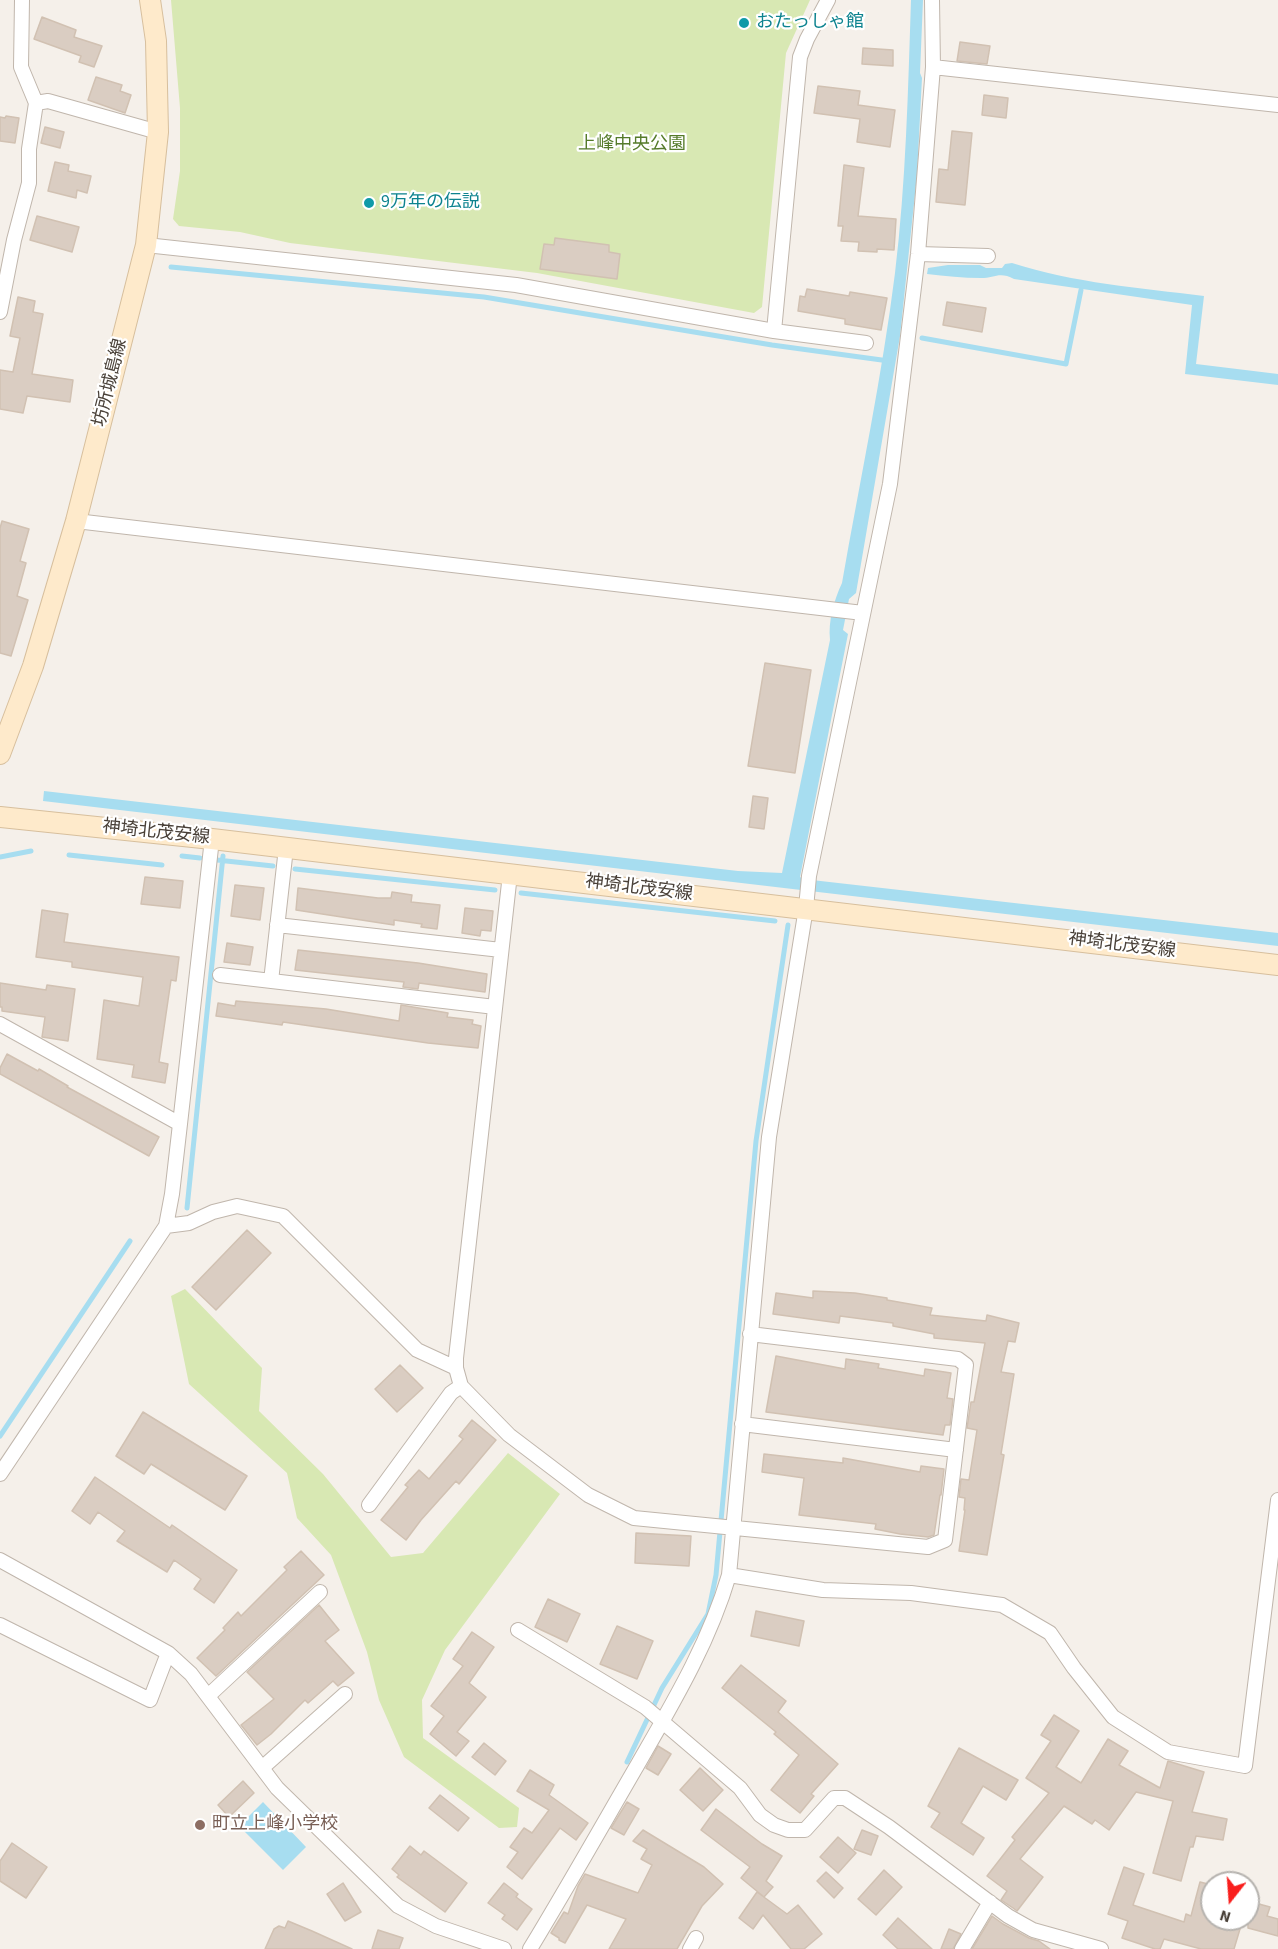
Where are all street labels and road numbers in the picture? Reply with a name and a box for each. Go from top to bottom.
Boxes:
street label: 坊所城島線 [90,337,132,429]
street label: 神埼北茂安線 [101,817,211,849]
street label: 神埼北茂安線 [584,872,694,906]
street label: 神埼北茂安線 [1067,929,1177,963]

